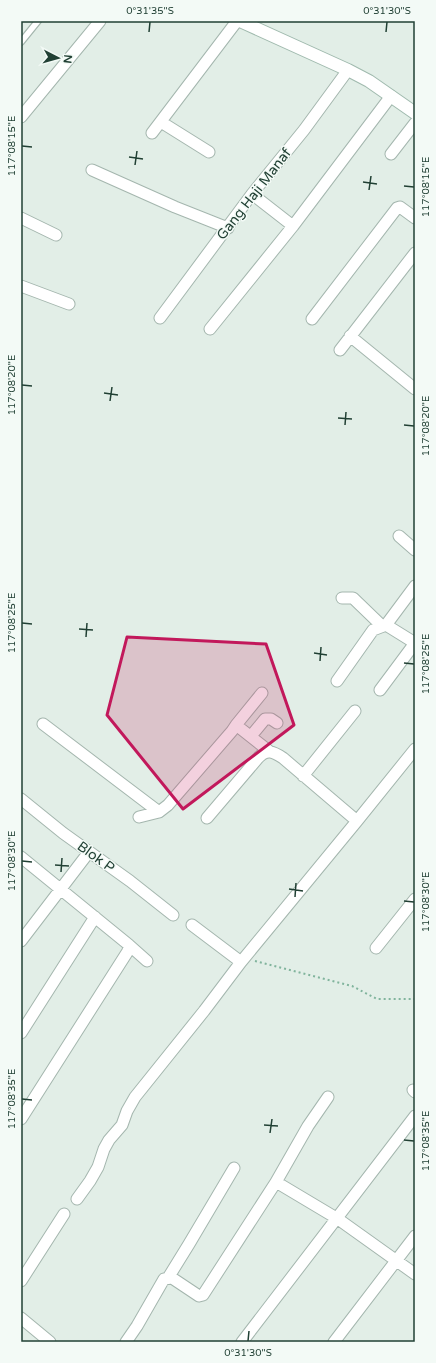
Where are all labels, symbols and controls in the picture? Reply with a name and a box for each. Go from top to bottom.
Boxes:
text: 0°31'35"S [126,5,174,17]
text: 0°31'30"S [363,5,411,17]
north arrow [38,38,78,78]
text: N [61,54,74,64]
text: 117°08'15"E [6,116,18,176]
street label: Gang Haji Manaf [213,144,295,243]
text: 117°08'15"E [420,157,432,217]
text: 117°08'20"E [6,355,18,415]
text: 117°08'20"E [420,396,432,456]
text: 117°08'25"E [6,593,18,653]
text: 117°08'25"E [420,634,432,694]
text: 117°08'30"E [6,831,18,891]
street label: Blok P [74,838,118,876]
text: 117°08'30"E [420,872,432,932]
text: 117°08'35"E [6,1069,18,1129]
text: 117°08'35"E [420,1111,432,1171]
text: 0°31'30"S [224,1347,272,1359]

